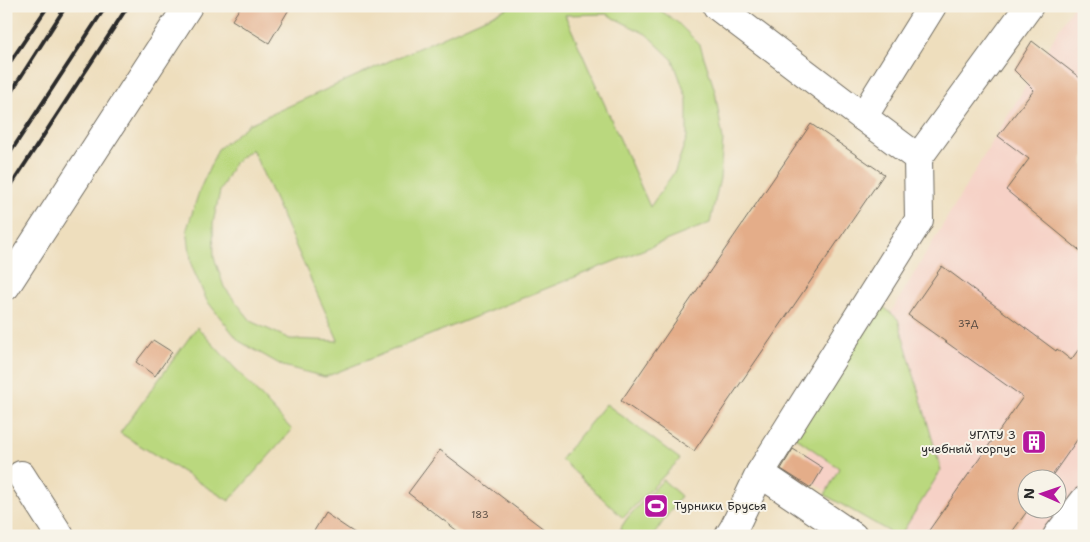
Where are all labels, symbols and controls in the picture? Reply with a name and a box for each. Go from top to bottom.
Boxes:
house number: 37Д [958,317,979,330]
place label: УГЛТУ 3 учебный корпус [921,427,1016,457]
building icon: УГЛТУ 3 учебный корпус [1021,429,1047,455]
north arrow [1018,470,1068,520]
text: N [1020,488,1038,499]
sports icon: Турники Брусья [643,493,669,519]
place label: Турники Брусья [674,498,767,514]
house number: 183 [471,508,489,521]

